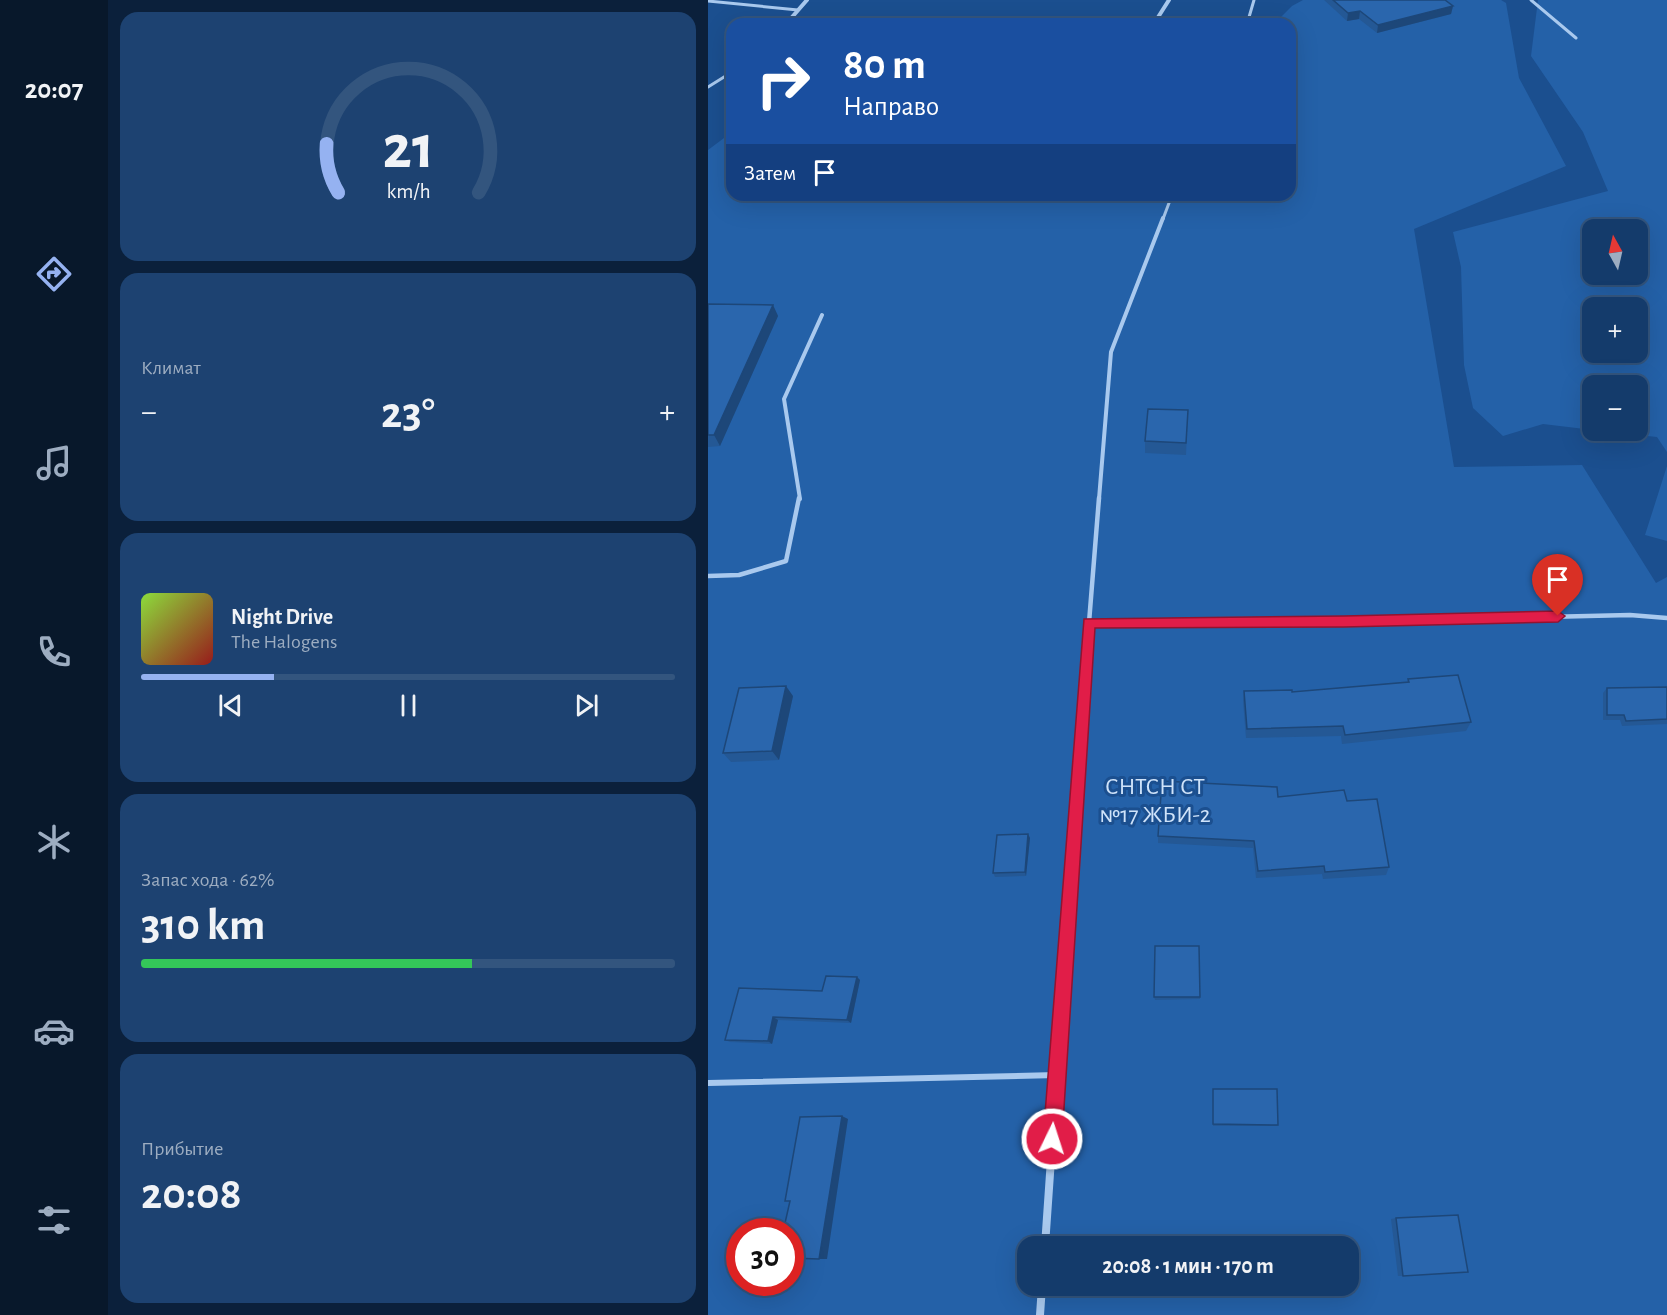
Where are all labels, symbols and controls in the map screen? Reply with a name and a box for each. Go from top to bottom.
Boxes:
icon: right [744,42,822,120]
text: 80 m [843,44,926,86]
text: 20:07 [25,76,83,103]
text: Направо [843,93,939,120]
text: 21 [382,117,434,179]
icon: arrive [808,156,841,189]
text: Затем [744,162,796,184]
text: km/h [386,182,430,203]
north arrow [1582,219,1648,285]
map controls [1582,219,1648,441]
icon: directions [33,253,75,295]
button: + [1582,297,1648,363]
text: Климат [141,358,201,378]
button: − [1582,375,1648,441]
text: 23° [381,391,435,436]
text: − [141,396,157,429]
text: + [659,396,675,429]
icon: music [33,442,75,484]
pin [1532,554,1583,616]
icon: arrive [1541,563,1574,596]
text: Night Drive [231,606,333,628]
icon: phone [33,631,75,673]
text: The Halogens [231,632,337,652]
icon: previous [214,689,247,722]
icon: pause [392,689,425,722]
icon: next [570,689,603,722]
park label: СНТСН СТ №17 ЖБИ-2 [1099,775,1211,827]
icon: climate [33,821,75,863]
text: Запас хода · 62% [141,870,275,890]
text: 310 km [141,903,265,948]
icon: car [33,1010,75,1052]
position arrow [1020,1107,1084,1171]
text: Прибытие [141,1139,223,1159]
text: 20:08 [141,1172,242,1217]
icon: filters [33,1199,75,1241]
speed limit sign: 30 [726,1218,804,1296]
text: 20:08 · 1 мин · 170 m [1102,1255,1274,1277]

